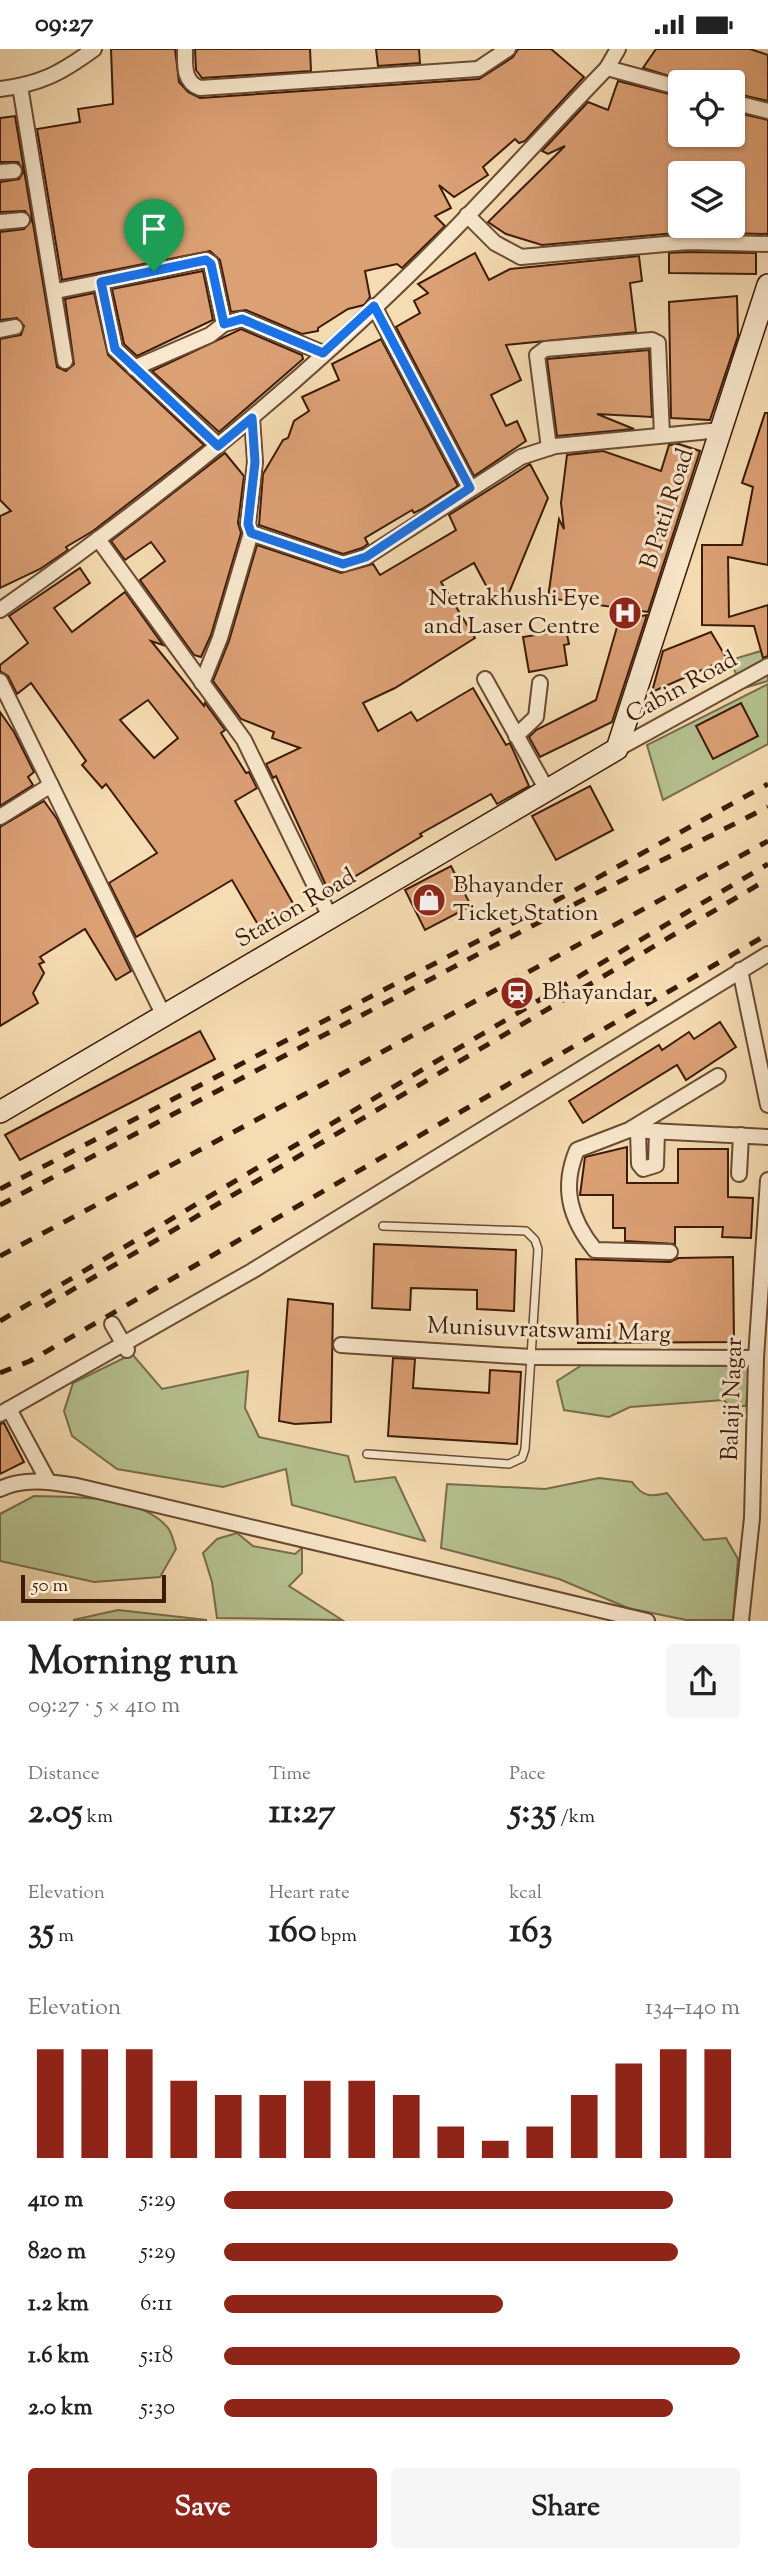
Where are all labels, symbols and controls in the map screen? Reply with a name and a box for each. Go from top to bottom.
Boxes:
text: 09:27 [35,6,93,43]
map controls [668,70,745,238]
button: locate [668,70,745,147]
button: layers [668,161,745,238]
pin [124,199,184,271]
icon: arrive [135,210,173,248]
street label: B Patil Road [633,444,704,574]
place label: Netrakhushi Eye and Laser Centre [424,582,600,644]
hospital icon: Netrakhushi Eye and Laser Centre [606,594,644,632]
street label: Cabin Road [620,643,744,733]
street label: Station Road [229,860,363,957]
place label: Bhayander Ticket Station [453,869,599,931]
shop icon: Bhayander Ticket Station [410,881,448,919]
station icon: Bhayandar [498,974,536,1012]
place label: Bhayandar [542,976,652,1010]
street label: Munisuvratswami Marg [426,1310,672,1352]
street label: Balaji Nagar [714,1337,752,1461]
scale bar [21,1571,166,1603]
text: 50 m [32,1573,68,1600]
text: Morning run [28,1637,238,1691]
button: share [666,1644,740,1718]
text: 09:27 · 5 × 410 m [28,1690,180,1723]
text: Distance [28,1761,100,1788]
text: Time [269,1761,311,1788]
text: Pace [509,1761,546,1788]
text: 2.05 [28,1788,83,1839]
text: 11:27 [269,1788,335,1839]
text: 5:35 [509,1788,557,1839]
text: km [83,1804,113,1831]
text: /km [557,1804,595,1831]
text: Elevation [28,1880,105,1907]
text: Heart rate [269,1880,350,1907]
text: kcal [509,1880,542,1907]
text: 35 [28,1907,54,1958]
text: 160 [269,1907,316,1958]
text: 163 [509,1907,553,1958]
text: m [54,1923,74,1950]
text: bpm [316,1923,357,1950]
text: Elevation [28,1992,121,2025]
text: 134–140 m [645,1992,740,2025]
text: 410 m [28,2184,83,2217]
text: 5:29 [140,2184,176,2217]
text: 820 m [28,2236,86,2269]
text: 5:29 [140,2236,176,2269]
text: 1.2 km [28,2288,89,2321]
text: 6:11 [140,2288,173,2321]
text: 1.6 km [28,2340,89,2373]
text: 5:18 [140,2340,173,2373]
text: 2.0 km [28,2392,93,2425]
text: 5:30 [140,2392,175,2425]
button: Save [28,2468,377,2548]
button: Share [391,2468,740,2548]

